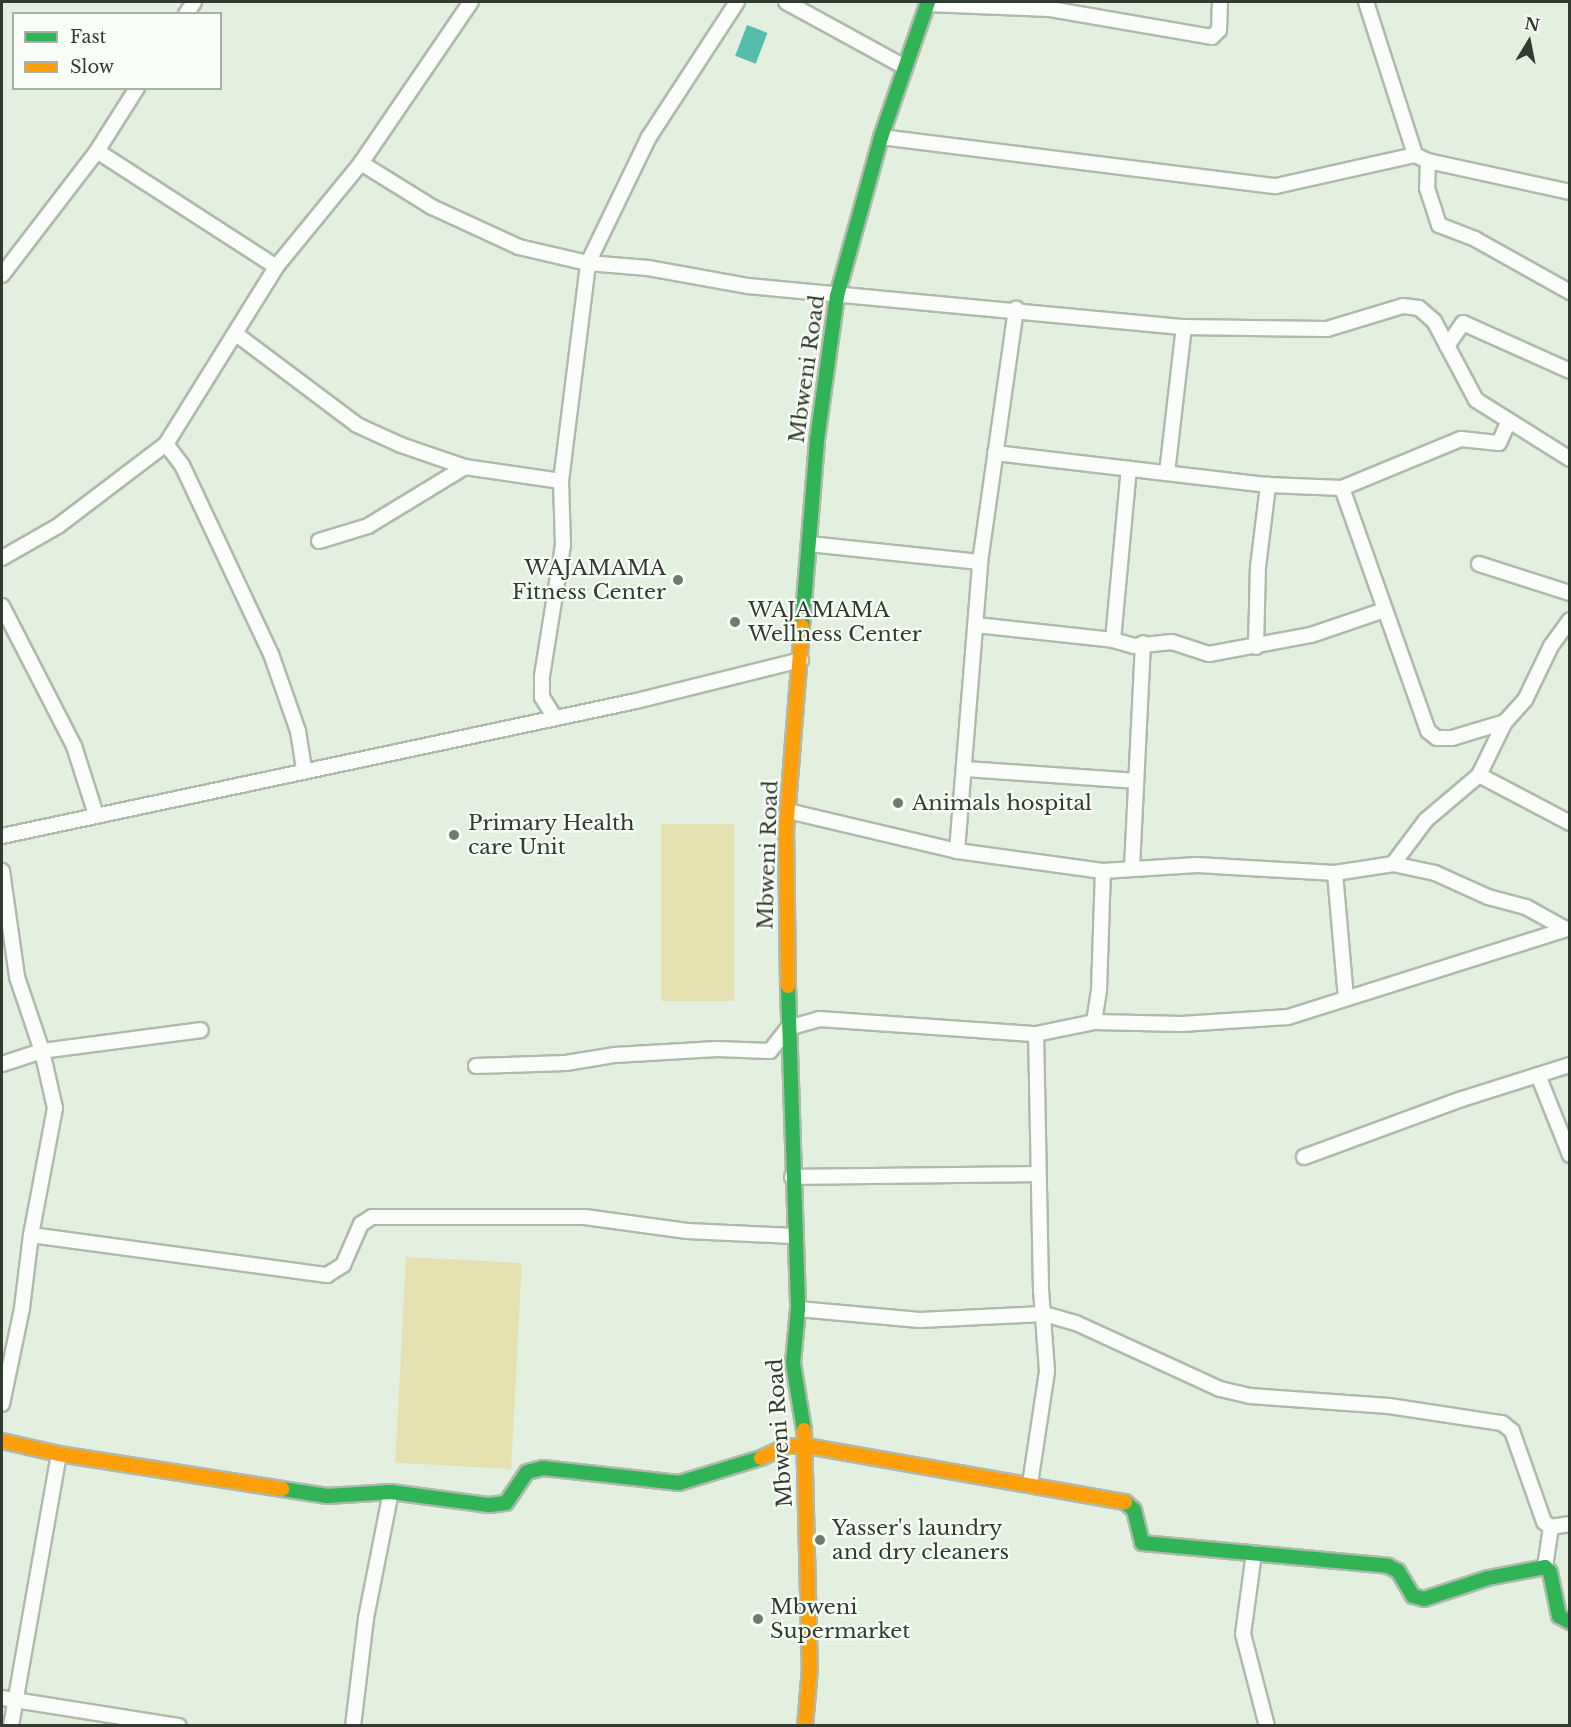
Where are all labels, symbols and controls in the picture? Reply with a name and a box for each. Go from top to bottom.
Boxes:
legend [12,12,222,90]
north arrow [1499,12,1559,72]
text: N [1523,13,1541,35]
text: Fast [70,26,106,48]
text: Slow [70,56,114,78]
street label: Mbweni Road [784,293,830,445]
place label: WAJAMAMA Fitness Center [512,555,666,605]
marker: WAJAMAMA Fitness Center [671,573,685,587]
place label: WAJAMAMA Wellness Center [748,597,922,647]
marker: WAJAMAMA Wellness Center [726,613,744,631]
street label: Mbweni Road [753,780,783,930]
place label: Animals hospital [912,790,1092,816]
marker: Animals hospital [889,794,907,812]
place label: Primary Health care Unit [468,810,635,860]
marker: Primary Health care Unit [445,826,463,844]
street label: Mbweni Road [762,1358,798,1508]
place label: Yasser's laundry and dry cleaners [832,1515,1010,1565]
marker: Yasser's laundry and dry cleaners [813,1533,827,1547]
place label: Mbweni Supermarket [770,1594,910,1644]
marker: Mbweni Supermarket [751,1612,765,1626]

